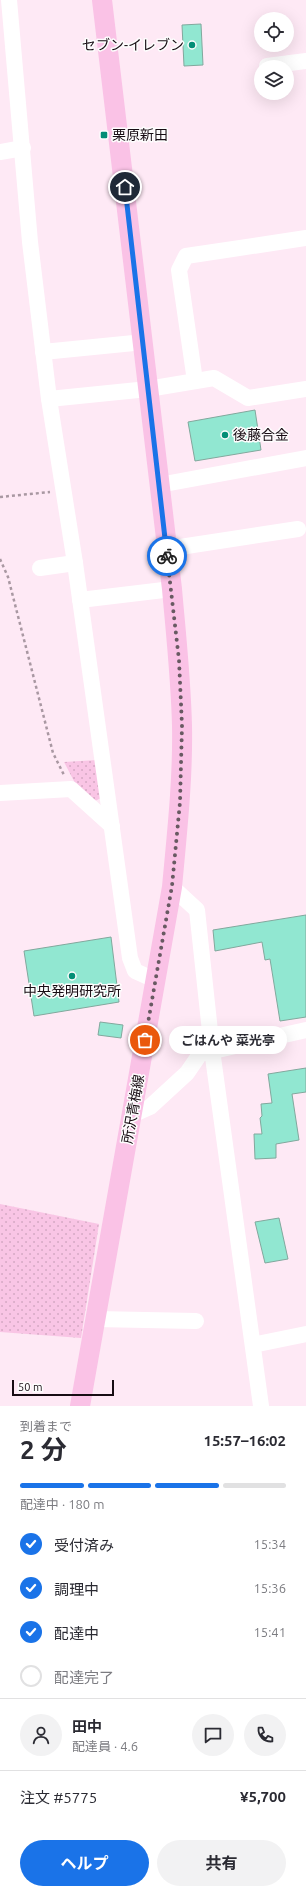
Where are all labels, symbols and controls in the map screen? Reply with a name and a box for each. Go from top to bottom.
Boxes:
map controls [254,12,294,100]
button: locate [254,12,294,52]
place label: セブン-イレブン [82,37,184,53]
marker: セブン-イレブン [187,40,197,50]
button: layers [254,60,294,100]
place label: 栗原新田 [112,127,168,143]
marker: 栗原新田 [99,130,109,140]
pin [108,170,142,204]
icon: home [114,176,136,198]
place label: 後藤合金 [233,427,289,443]
marker: 後藤合金 [220,430,230,440]
courier [147,536,187,576]
icon: bike [156,545,178,567]
marker: 中央発明研究所 [67,971,77,981]
place label: 中央発明研究所 [23,983,121,999]
pin [128,1023,162,1057]
callout: ごはんや 菜光亭 [169,1026,287,1054]
icon: bag [134,1029,156,1051]
text: ごはんや 菜光亭 [181,1033,275,1047]
street label: 所沢青梅線 [119,1073,147,1145]
scale bar [12,1378,114,1397]
text: 50 m [18,1381,42,1393]
text: 到着まで [20,1419,72,1433]
text: 15:57–16:02 [203,1432,286,1449]
text: 2 分 [20,1435,67,1464]
text: 配達中 · 180 m [20,1497,104,1511]
icon: check [20,1533,42,1555]
text: 受付済み [54,1537,114,1554]
text: 15:34 [253,1537,286,1551]
icon: check [20,1577,42,1599]
text: 調理中 [54,1581,99,1598]
text: 15:36 [253,1581,286,1595]
icon: check [20,1621,42,1643]
text: 配達中 [54,1625,99,1642]
text: 15:41 [253,1625,286,1639]
text: 配達完了 [54,1669,114,1686]
button: person [20,1714,62,1756]
button: chat [192,1714,234,1756]
button: phone [244,1714,286,1756]
text: 田中 [72,1718,102,1735]
text: 配達員 · 4.6 [72,1739,138,1753]
text: ¥5,700 [240,1788,286,1805]
text: 注文 #5775 [20,1789,97,1806]
button: ヘルプ [20,1840,149,1886]
button: 共有 [157,1840,286,1886]

